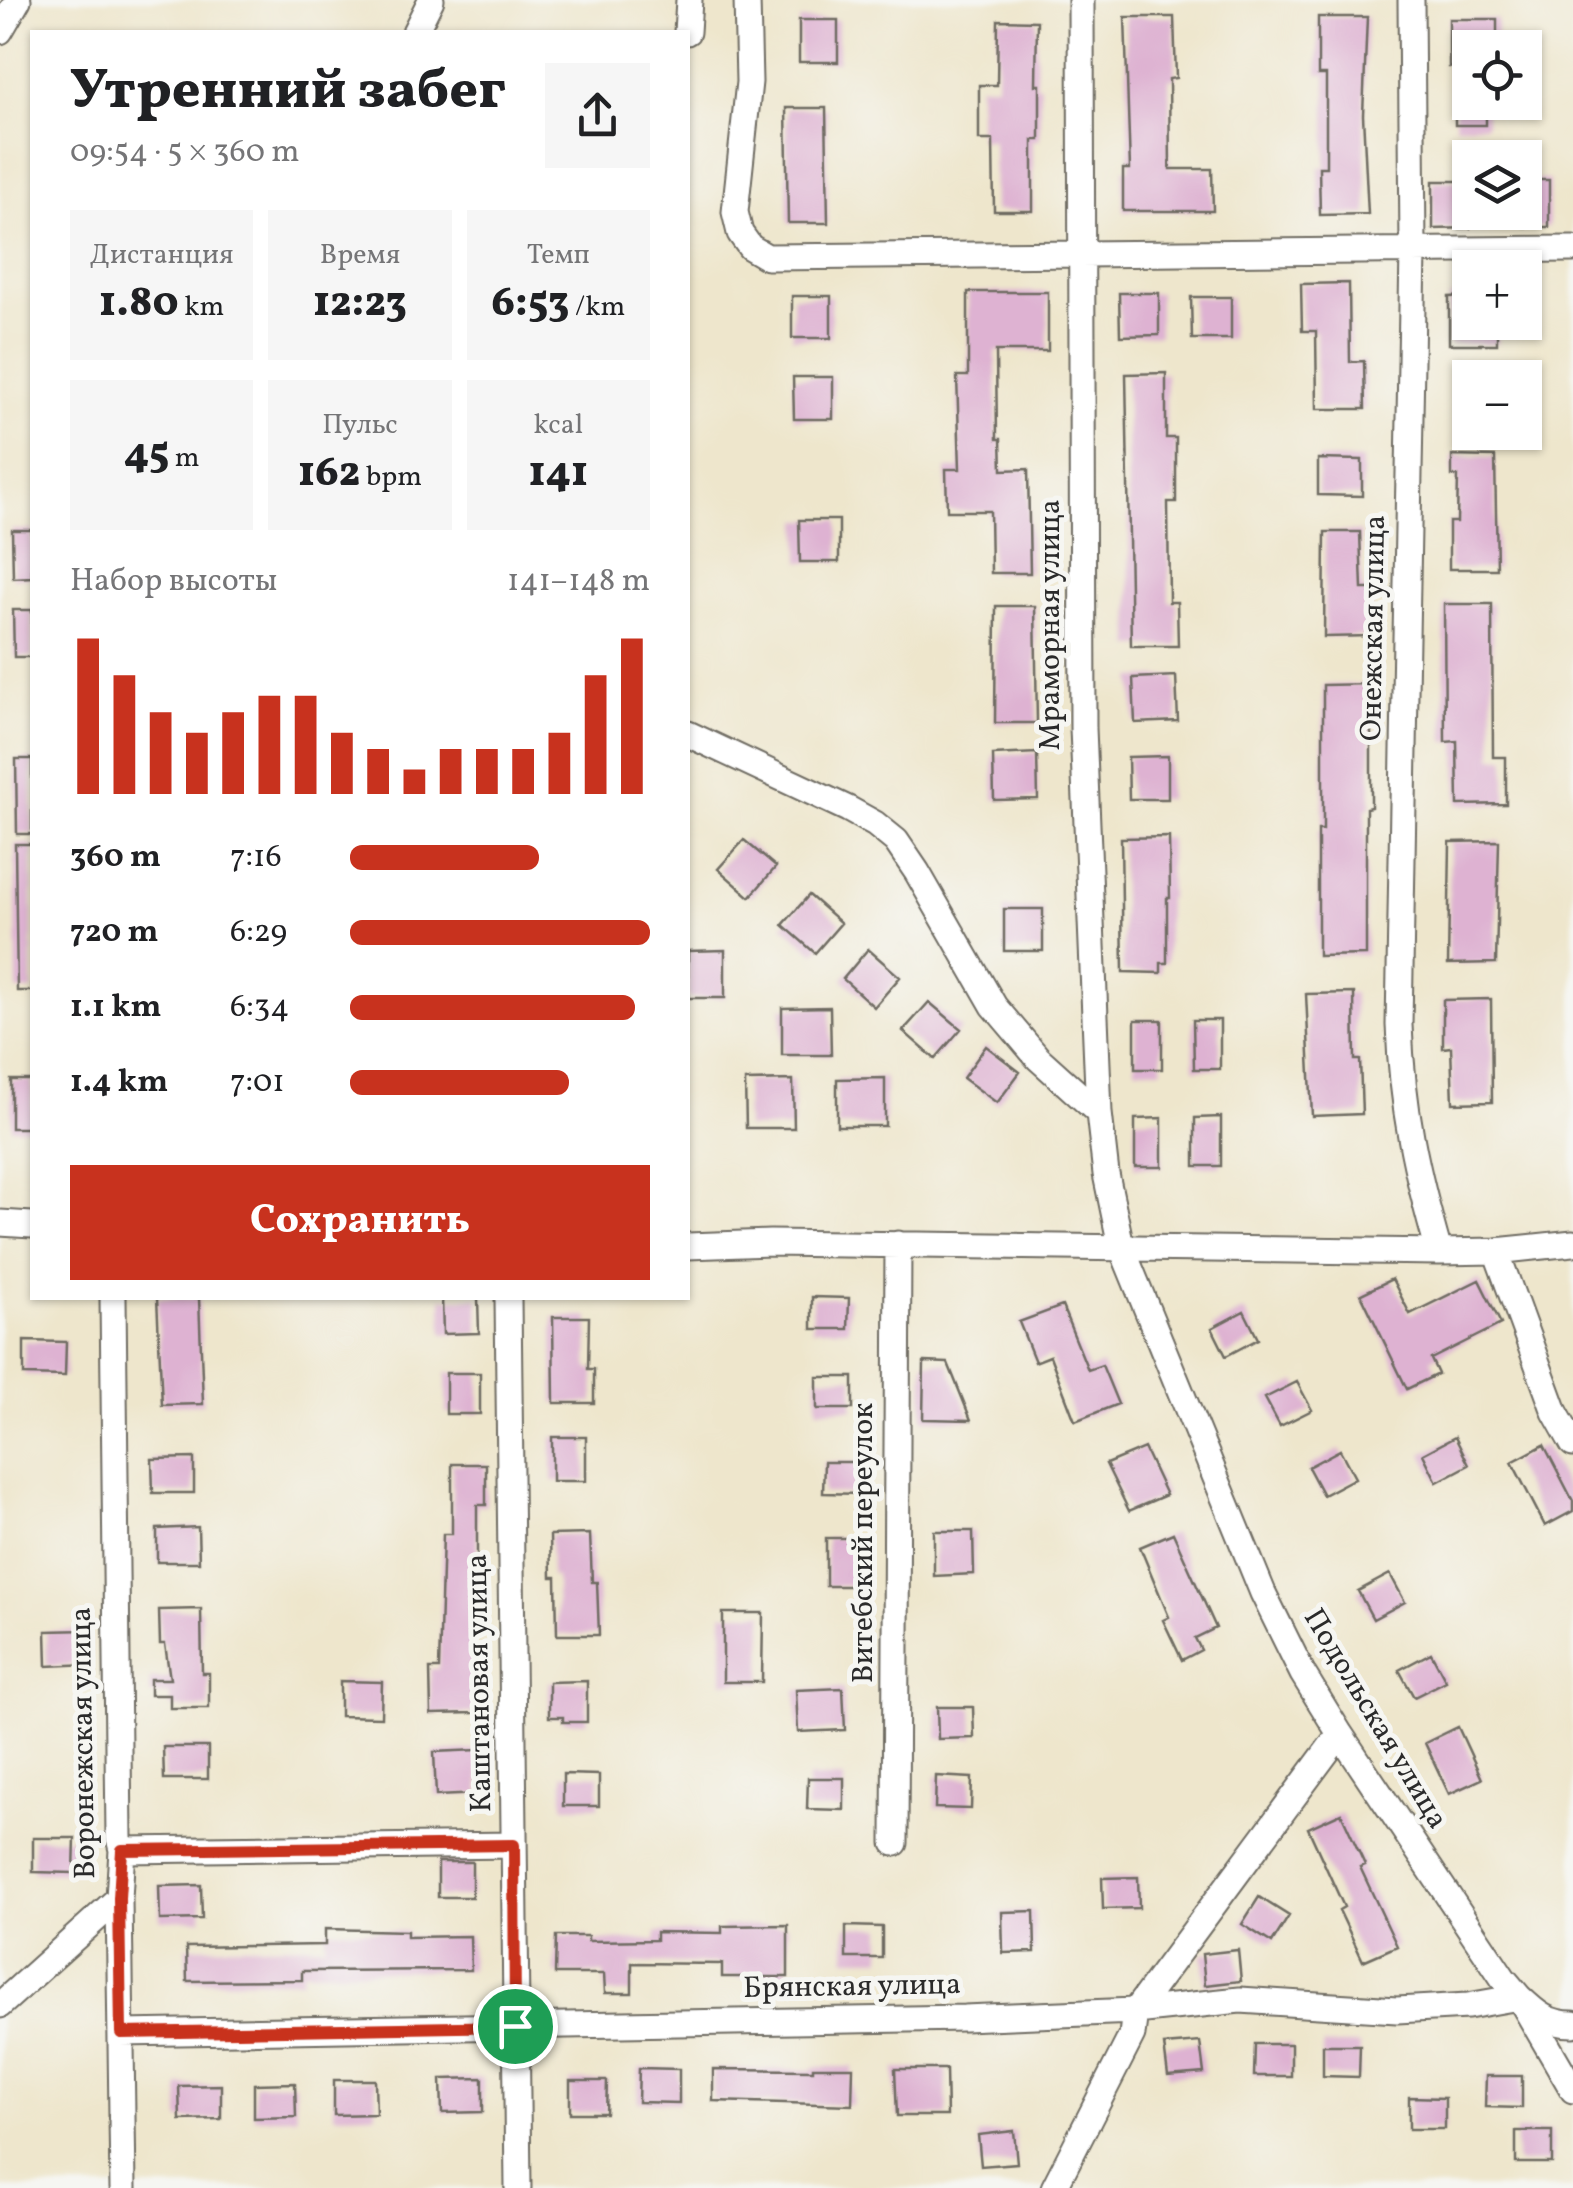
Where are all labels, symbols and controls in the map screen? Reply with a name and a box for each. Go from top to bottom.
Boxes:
map controls [1452,30,1542,450]
button: locate [1452,30,1542,120]
text: Утренний забег [70,55,506,131]
button: share [545,63,650,168]
text: 09:54 · 5 × 360 m [70,131,300,175]
button: layers [1452,140,1542,230]
text: Дистанция [90,236,234,275]
text: Время [320,236,400,275]
text: Темп [527,236,590,275]
button: + [1452,250,1542,340]
text: 1.80 [99,275,179,334]
text: 12:23 [313,275,407,334]
text: 6:53 [491,275,569,334]
text: km [179,288,224,327]
text: /km [569,288,625,327]
button: − [1452,360,1542,450]
text: Пульс [322,406,398,445]
text: kcal [533,406,583,445]
text: 45 [124,426,169,485]
text: m [169,439,200,478]
text: 162 [298,445,360,504]
text: 141 [529,445,588,504]
text: bpm [360,458,422,497]
street label: Мраморная улица [1030,499,1072,751]
street label: Онежская улица [1351,514,1397,742]
text: Набор высоты [70,560,277,604]
text: 141–148 m [507,560,650,604]
text: 360 m [70,836,161,880]
text: 7:16 [230,836,282,880]
text: 720 m [70,911,159,955]
text: 6:29 [230,911,287,955]
text: 1.1 km [70,986,162,1030]
text: 6:34 [230,986,289,1030]
text: 1.4 km [70,1061,168,1105]
text: 7:01 [230,1061,285,1105]
button: Сохранить [70,1165,650,1280]
street label: Витебский переулок [843,1403,885,1683]
street label: Каштановая улица [457,1553,503,1813]
street label: Подольская улица [1292,1601,1458,1837]
street label: Воронежская улица [61,1607,107,1879]
street label: Брянская улица [743,1964,961,2010]
pin [473,1984,558,2069]
icon: arrive [488,1999,543,2054]

